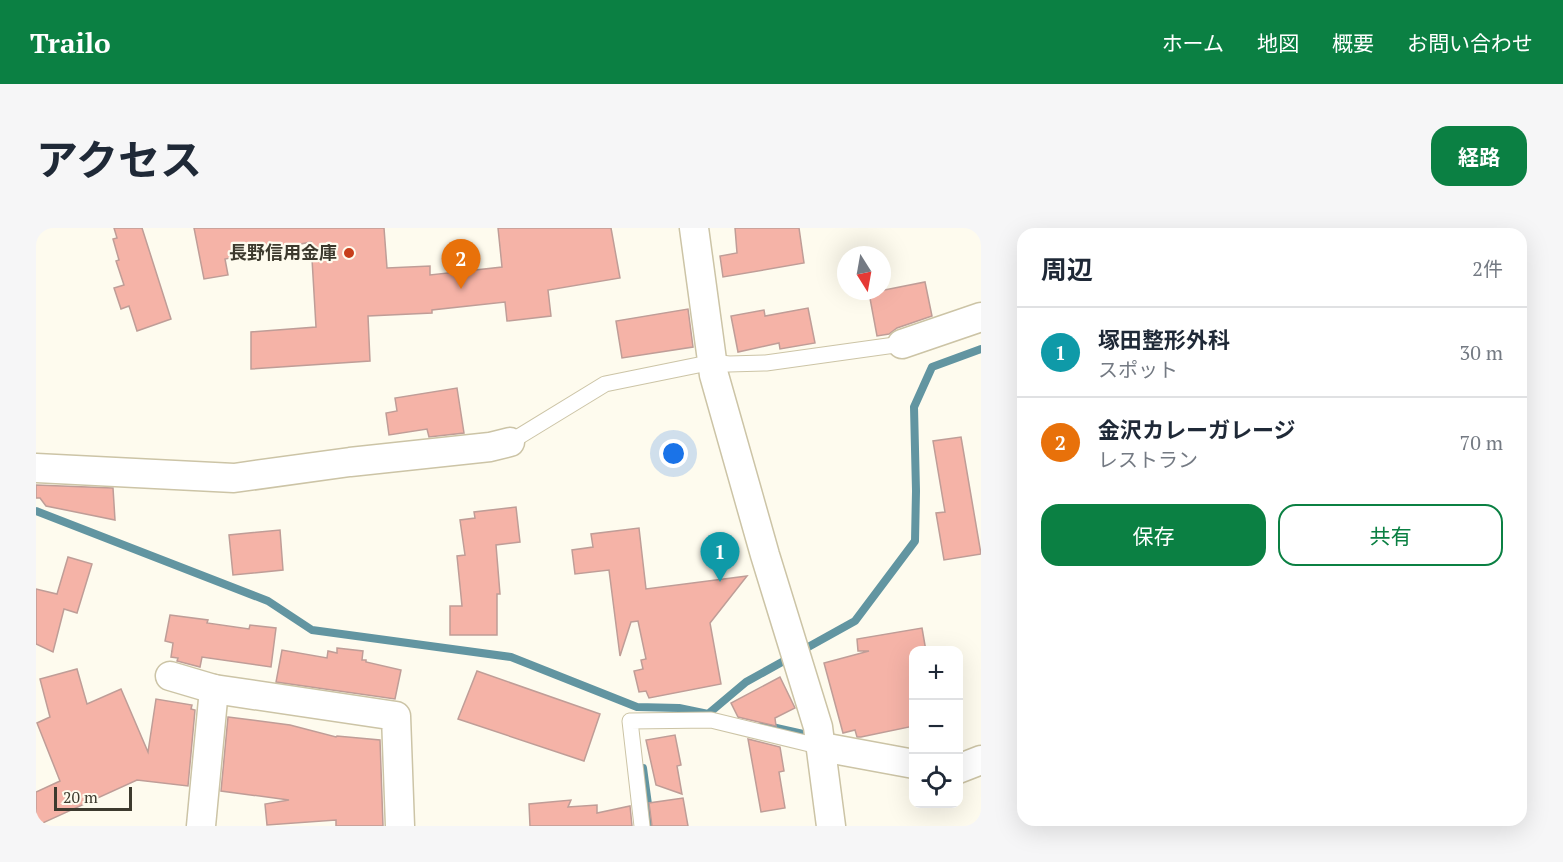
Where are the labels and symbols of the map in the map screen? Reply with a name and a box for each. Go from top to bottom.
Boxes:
pin: 2 [442,239,480,289]
place label: 長野信用金庫 [229,240,337,264]
marker: 長野信用金庫 [342,246,356,260]
north arrow [837,246,891,300]
your location [659,439,688,468]
pin: 1 [700,532,740,582]
scale bar [54,784,132,812]

